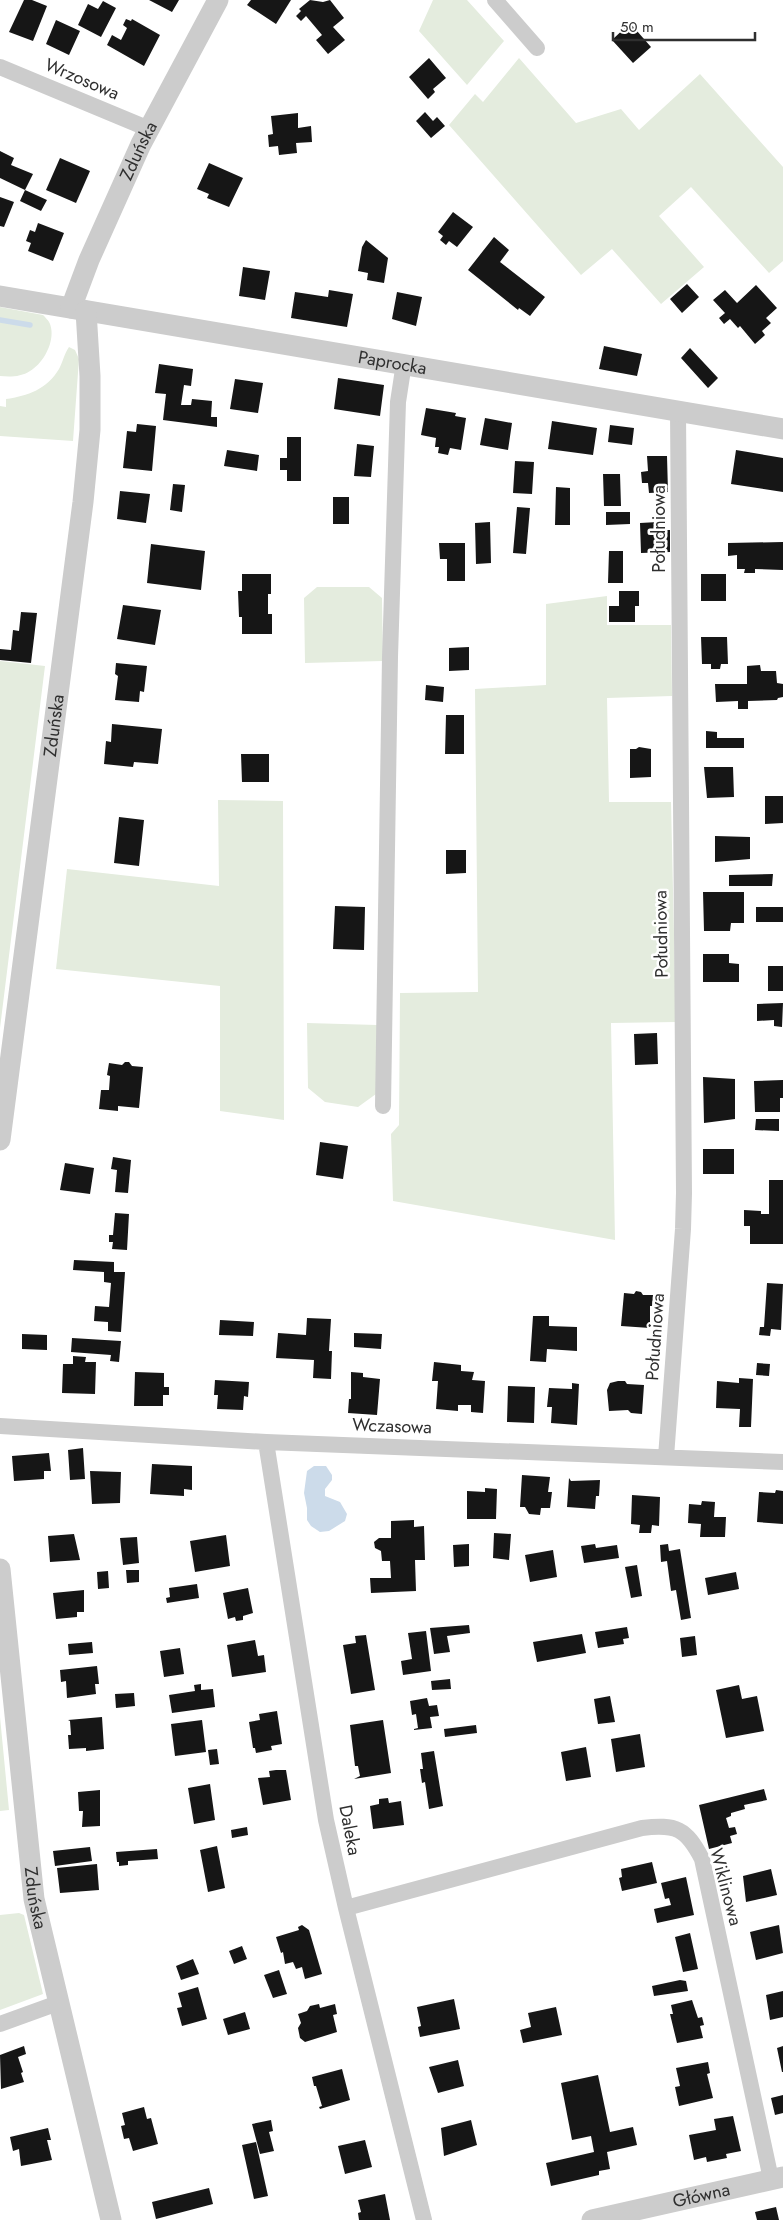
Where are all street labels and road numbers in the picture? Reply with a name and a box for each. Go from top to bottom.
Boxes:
street label: Wrzosowa [41,52,123,106]
street label: Zduńska [113,117,164,185]
street label: Paprocka [356,344,429,381]
street label: Południowa [646,485,672,573]
street label: Zduńska [37,693,71,758]
street label: Południowa [647,890,675,978]
street label: Południowa [639,1292,671,1382]
street label: Wczasowa [352,1412,432,1440]
street label: Daleka [332,1803,368,1857]
street label: Wiklinowa [703,1845,749,1929]
street label: Zduńska [18,1866,54,1932]
street label: Główna [670,2176,732,2214]

